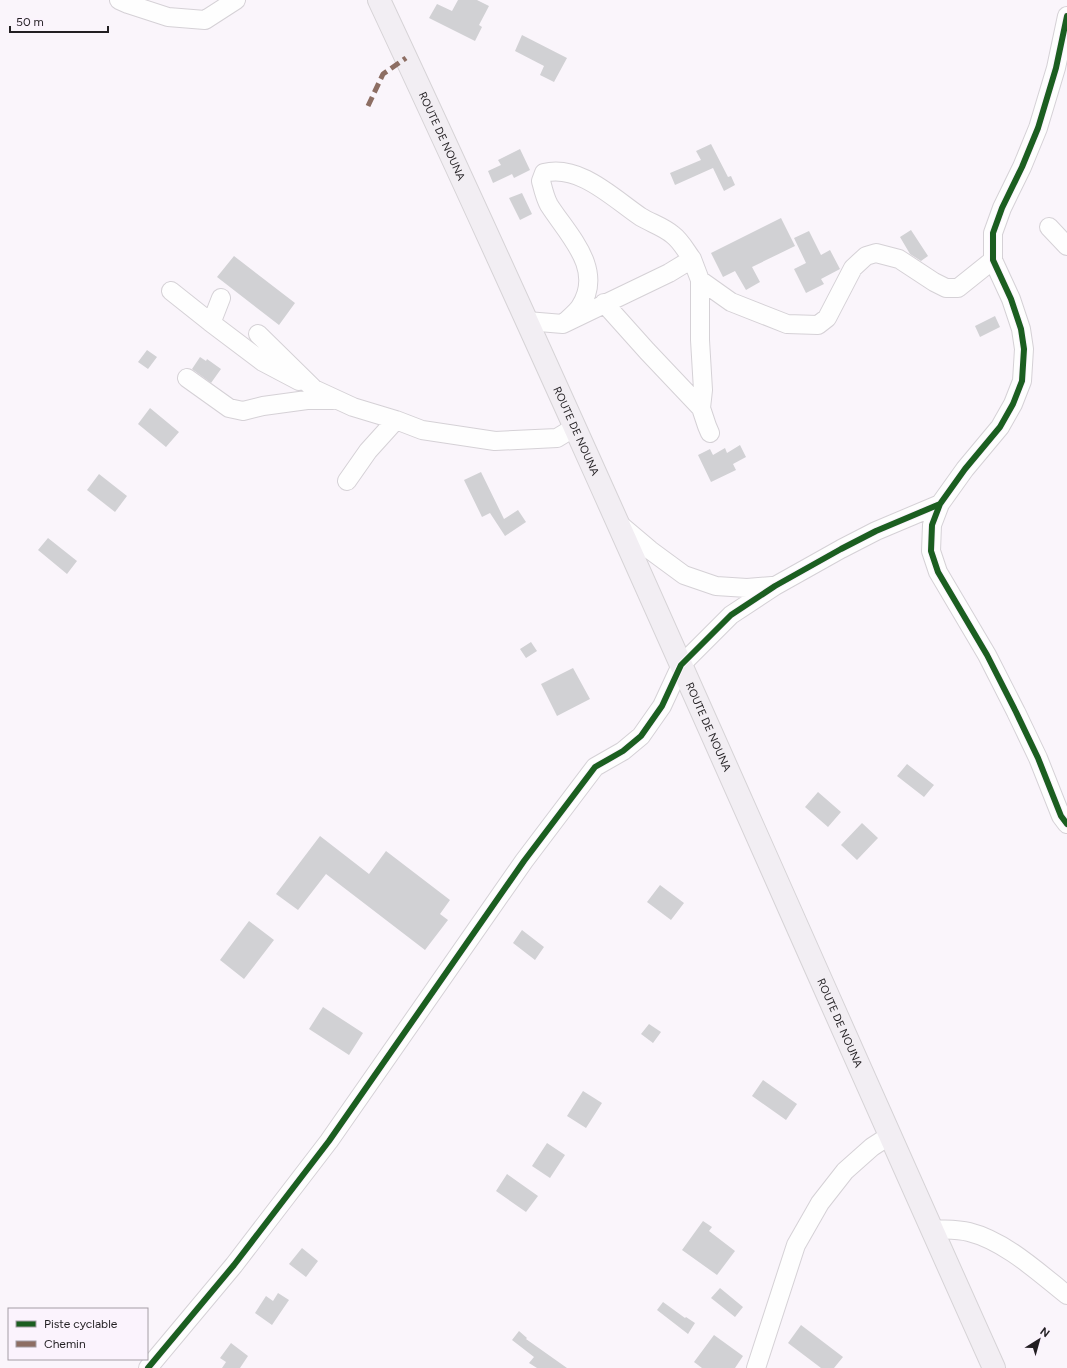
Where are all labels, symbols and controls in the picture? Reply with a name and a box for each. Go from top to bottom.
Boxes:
scale bar [10,8,108,34]
text: 50 m [16,15,44,29]
street label: ROUTE DE NOUNA [416,90,468,183]
street label: ROUTE DE NOUNA [551,384,602,478]
street label: ROUTE DE NOUNA [683,680,734,774]
street label: ROUTE DE NOUNA [815,976,866,1070]
legend [8,1308,148,1360]
text: Piste cyclable [44,1317,118,1331]
north arrow [1019,1320,1059,1360]
text: N [1037,1325,1052,1340]
text: Chemin [44,1337,86,1351]

